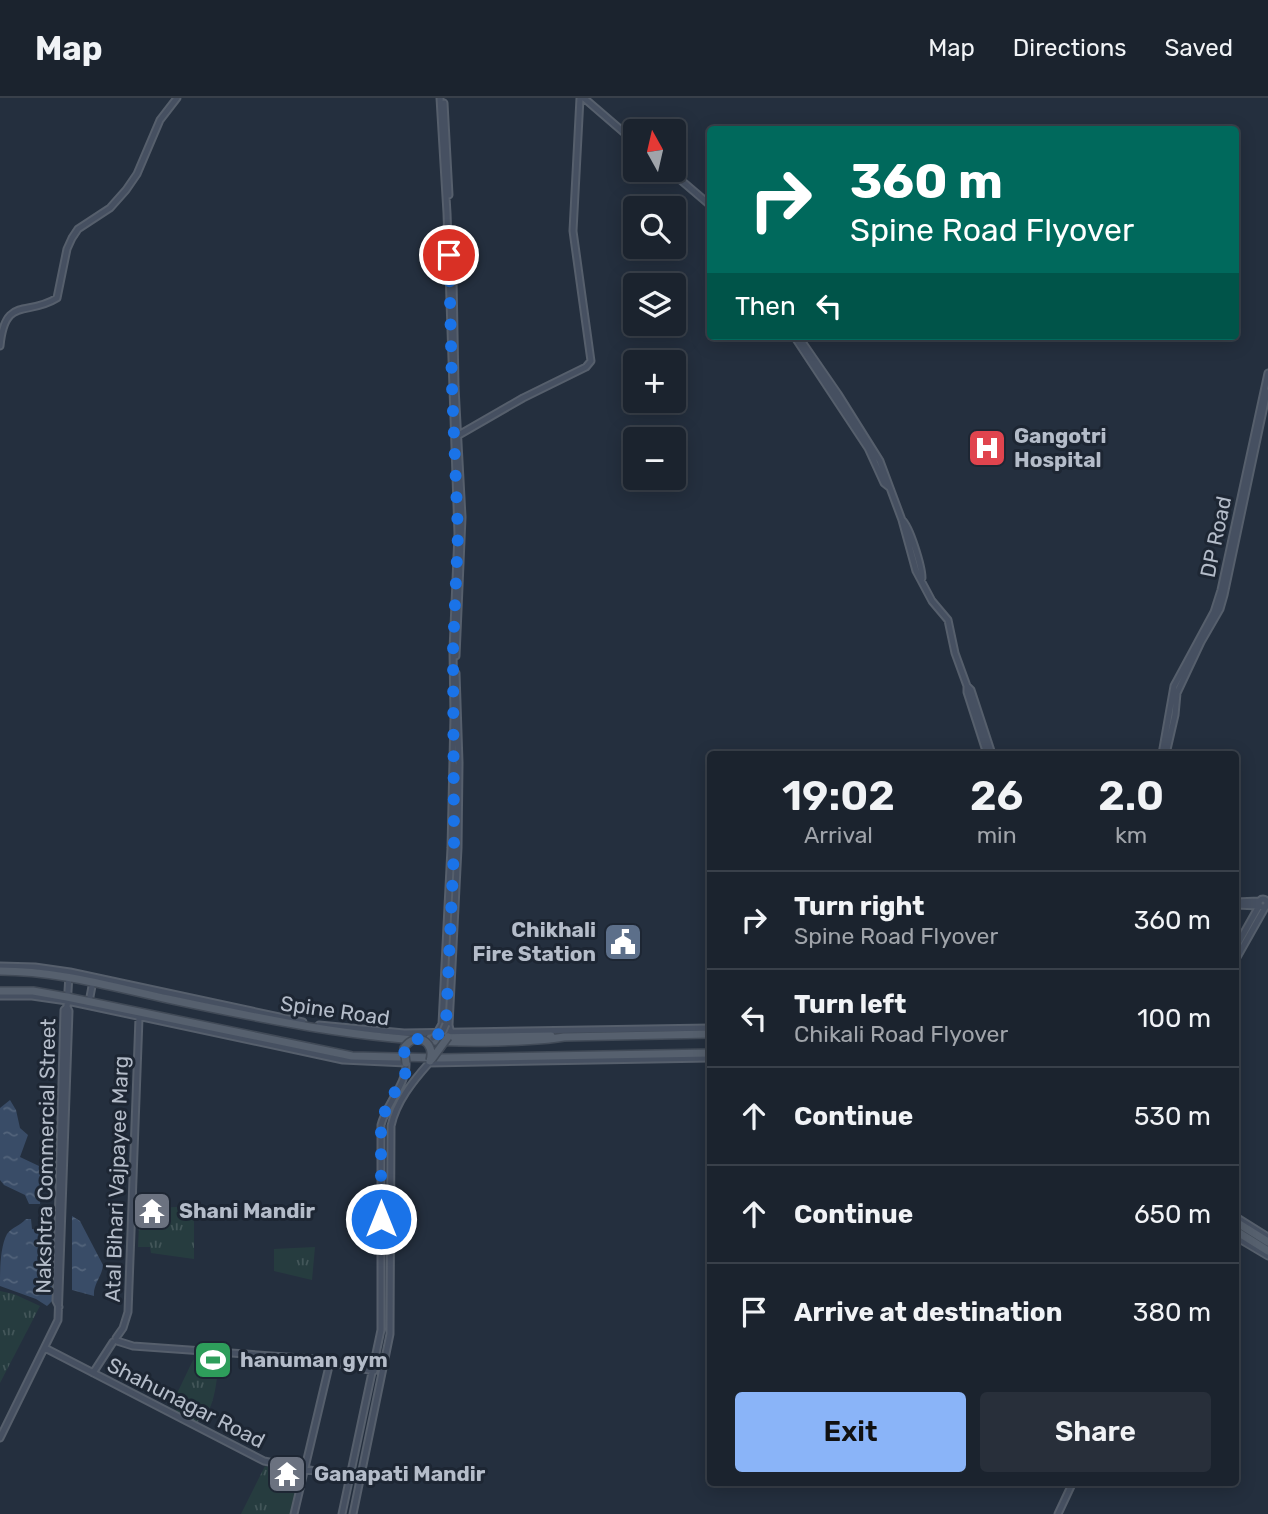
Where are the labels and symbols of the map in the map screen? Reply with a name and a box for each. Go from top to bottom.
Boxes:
north arrow [623,119,686,182]
pin [419,225,479,285]
place label: Gangotri Hospital [1014,423,1106,472]
hospital icon: Gangotri Hospital [966,427,1008,469]
street label: DP Road [1195,494,1236,580]
place label: Chikhali Fire Station [472,917,596,966]
public building icon: Chikhali Fire Station [602,921,644,963]
street label: Spine Road [279,990,391,1031]
street label: Nakshtra Commercial Street [31,1018,60,1294]
street label: Atal Bihari Vajpayee Marg [100,1055,133,1303]
position arrow [344,1182,418,1256]
temple icon: Shani Mandir [131,1190,173,1232]
place label: Shani Mandir [179,1198,315,1223]
sports icon: hanuman gym [192,1339,234,1381]
place label: hanuman gym [240,1347,388,1372]
street label: Shahunagar Road [103,1352,269,1453]
temple icon: Ganapati Mandir [266,1453,308,1495]
place label: Ganapati Mandir [314,1461,486,1486]

